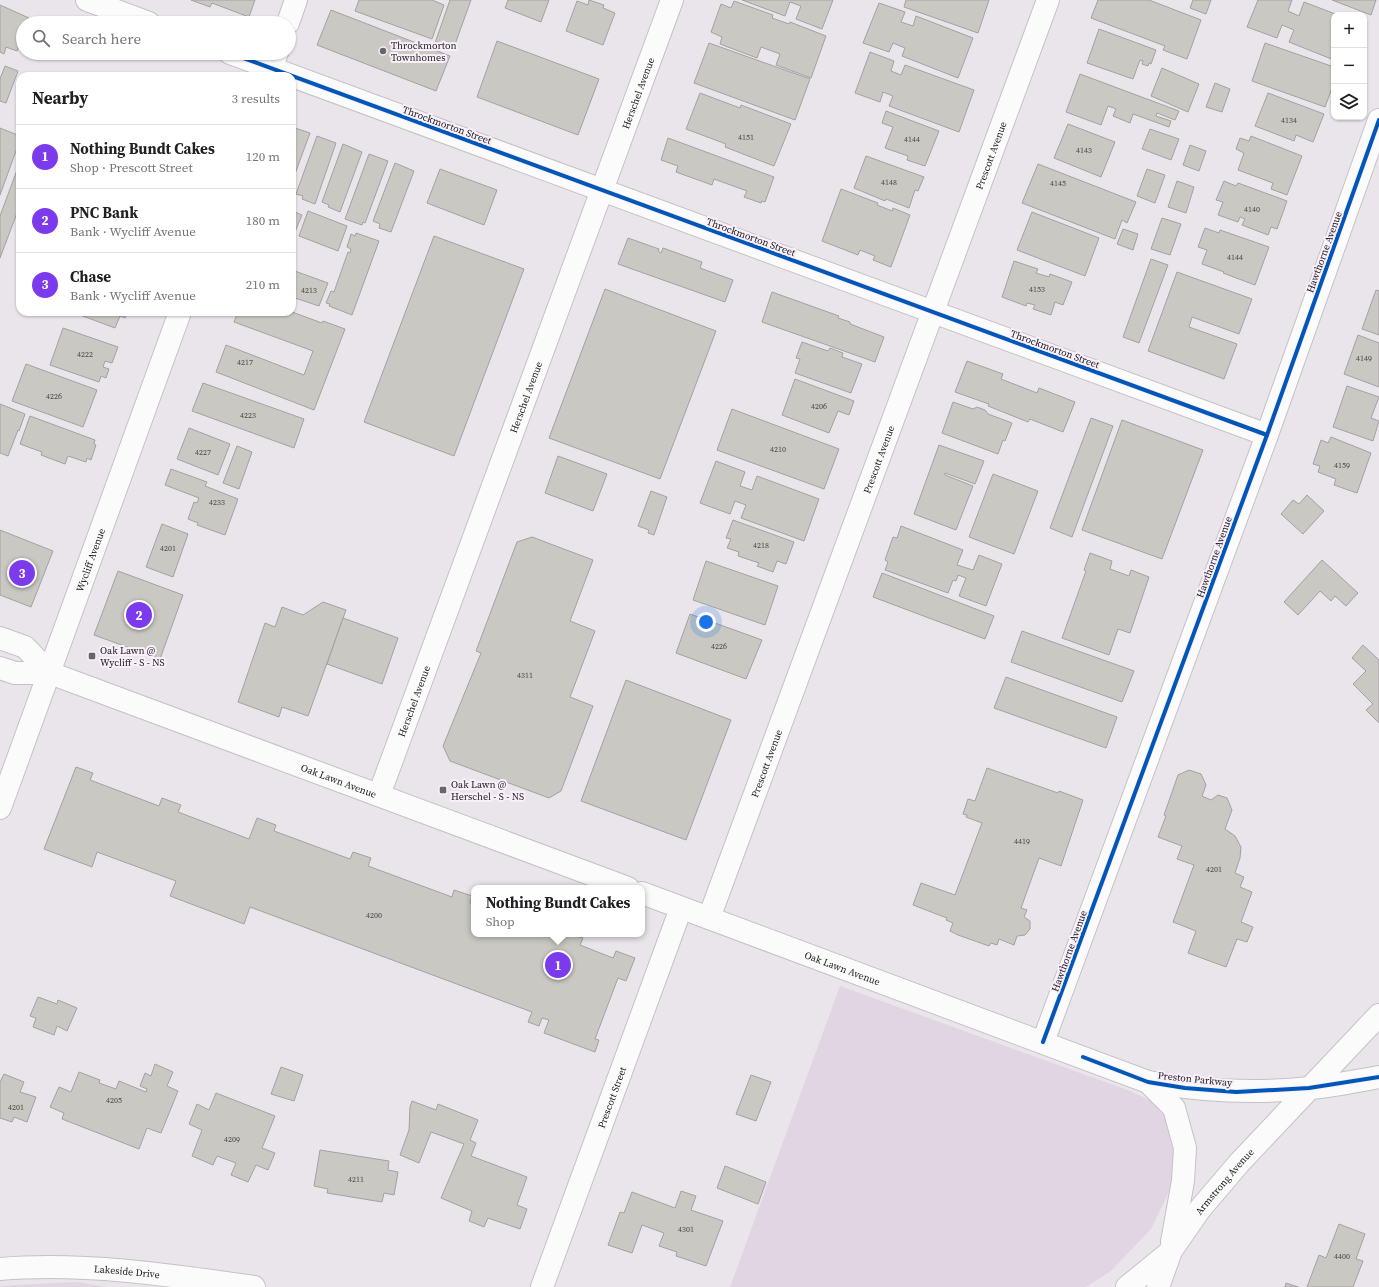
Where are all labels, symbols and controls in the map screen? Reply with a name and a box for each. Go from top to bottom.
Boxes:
map controls [1331,12,1367,120]
button: + [1331,12,1367,48]
search box [16,16,296,60]
icon: search [30,27,52,49]
text: Search here [62,28,141,49]
place label: Throckmorton Townhomes [391,39,457,64]
marker: Throckmorton Townhomes [378,46,388,56]
button: − [1331,48,1367,84]
street label: Herschel Avenue [619,56,657,131]
button: layers [1331,84,1367,120]
text: Nearby [32,86,88,110]
text: 3 results [232,90,280,107]
street label: Throckmorton Street [401,103,494,147]
house number: 4134 [1281,115,1297,126]
street label: Prescott Avenue [972,120,1009,191]
house number: 4151 [738,132,754,143]
house number: 4144 [904,134,920,145]
text: Nothing Bundt Cakes [70,138,215,159]
house number: 4143 [1076,145,1092,156]
text: 1 [41,148,49,165]
text: 120 m [246,148,280,165]
text: Shop · Prescott Street [70,159,193,176]
house number: 4148 [881,177,897,188]
house number: 4145 [1050,178,1066,189]
text: PNC Bank [70,202,138,223]
house number: 4140 [1244,204,1260,215]
street label: Hawthorne Avenue [1303,210,1345,294]
text: 2 [41,212,49,229]
text: 180 m [246,212,280,229]
street label: Throckmorton Street [705,215,798,259]
text: Bank · Wycliff Avenue [70,223,196,240]
house number: 4144 [1227,252,1243,263]
text: Chase [70,266,111,287]
text: 3 [41,276,49,293]
text: 210 m [246,276,280,293]
house number: 4153 [1029,284,1045,295]
house number: 4213 [301,285,317,296]
text: Bank · Wycliff Avenue [70,287,196,304]
street label: Throckmorton Street [1009,327,1102,371]
house number: 4222 [77,349,93,360]
house number: 4149 [1356,353,1372,364]
house number: 4217 [237,357,253,368]
street label: Herschel Avenue [507,360,545,435]
house number: 4226 [46,391,62,402]
house number: 4206 [811,401,827,412]
house number: 4223 [240,410,256,421]
street label: Prescott Avenue [860,423,897,495]
house number: 4210 [770,444,786,455]
house number: 4227 [195,447,211,458]
house number: 4159 [1334,460,1350,471]
house number: 4233 [209,497,225,508]
street label: Hawthorne Avenue [1193,515,1235,599]
street label: Wycliff Avenue [73,526,108,593]
house number: 4218 [753,540,769,551]
house number: 4201 [160,543,176,554]
pin: 3 [9,558,35,588]
pin: 2 [126,600,152,630]
your location [696,612,716,632]
house number: 4226 [711,641,727,652]
place label: Oak Lawn @ Wycliff - S - NS [100,644,165,669]
marker: Oak Lawn @ Wycliff - S - NS [87,651,97,661]
street label: Herschel Avenue [394,664,433,739]
house number: 4311 [517,670,533,681]
street label: Prescott Avenue [748,727,785,799]
street label: Oak Lawn Avenue [299,760,379,800]
place label: Oak Lawn @ Herschel - S - NS [451,778,524,803]
marker: Oak Lawn @ Herschel - S - NS [438,785,448,795]
house number: 4419 [1014,836,1030,847]
house number: 4201 [1206,864,1222,875]
popup [471,885,645,937]
text: Nothing Bundt Cakes [486,892,630,913]
street label: Hawthorne Avenue [1048,909,1090,993]
house number: 4200 [366,910,382,921]
text: Shop [486,913,515,930]
street label: Oak Lawn Avenue [803,948,882,988]
pin: 1 [545,950,571,980]
street label: Prescott Street [594,1064,629,1130]
street label: Preston Parkway [1157,1069,1234,1089]
house number: 4205 [106,1095,122,1106]
house number: 4201 [8,1102,24,1113]
house number: 4209 [224,1134,240,1145]
street label: Armstrong Avenue [1192,1145,1256,1217]
house number: 4211 [348,1174,364,1185]
house number: 4301 [678,1224,694,1235]
house number: 4400 [1334,1251,1350,1262]
street label: Lakeside Drive [93,1262,160,1281]

